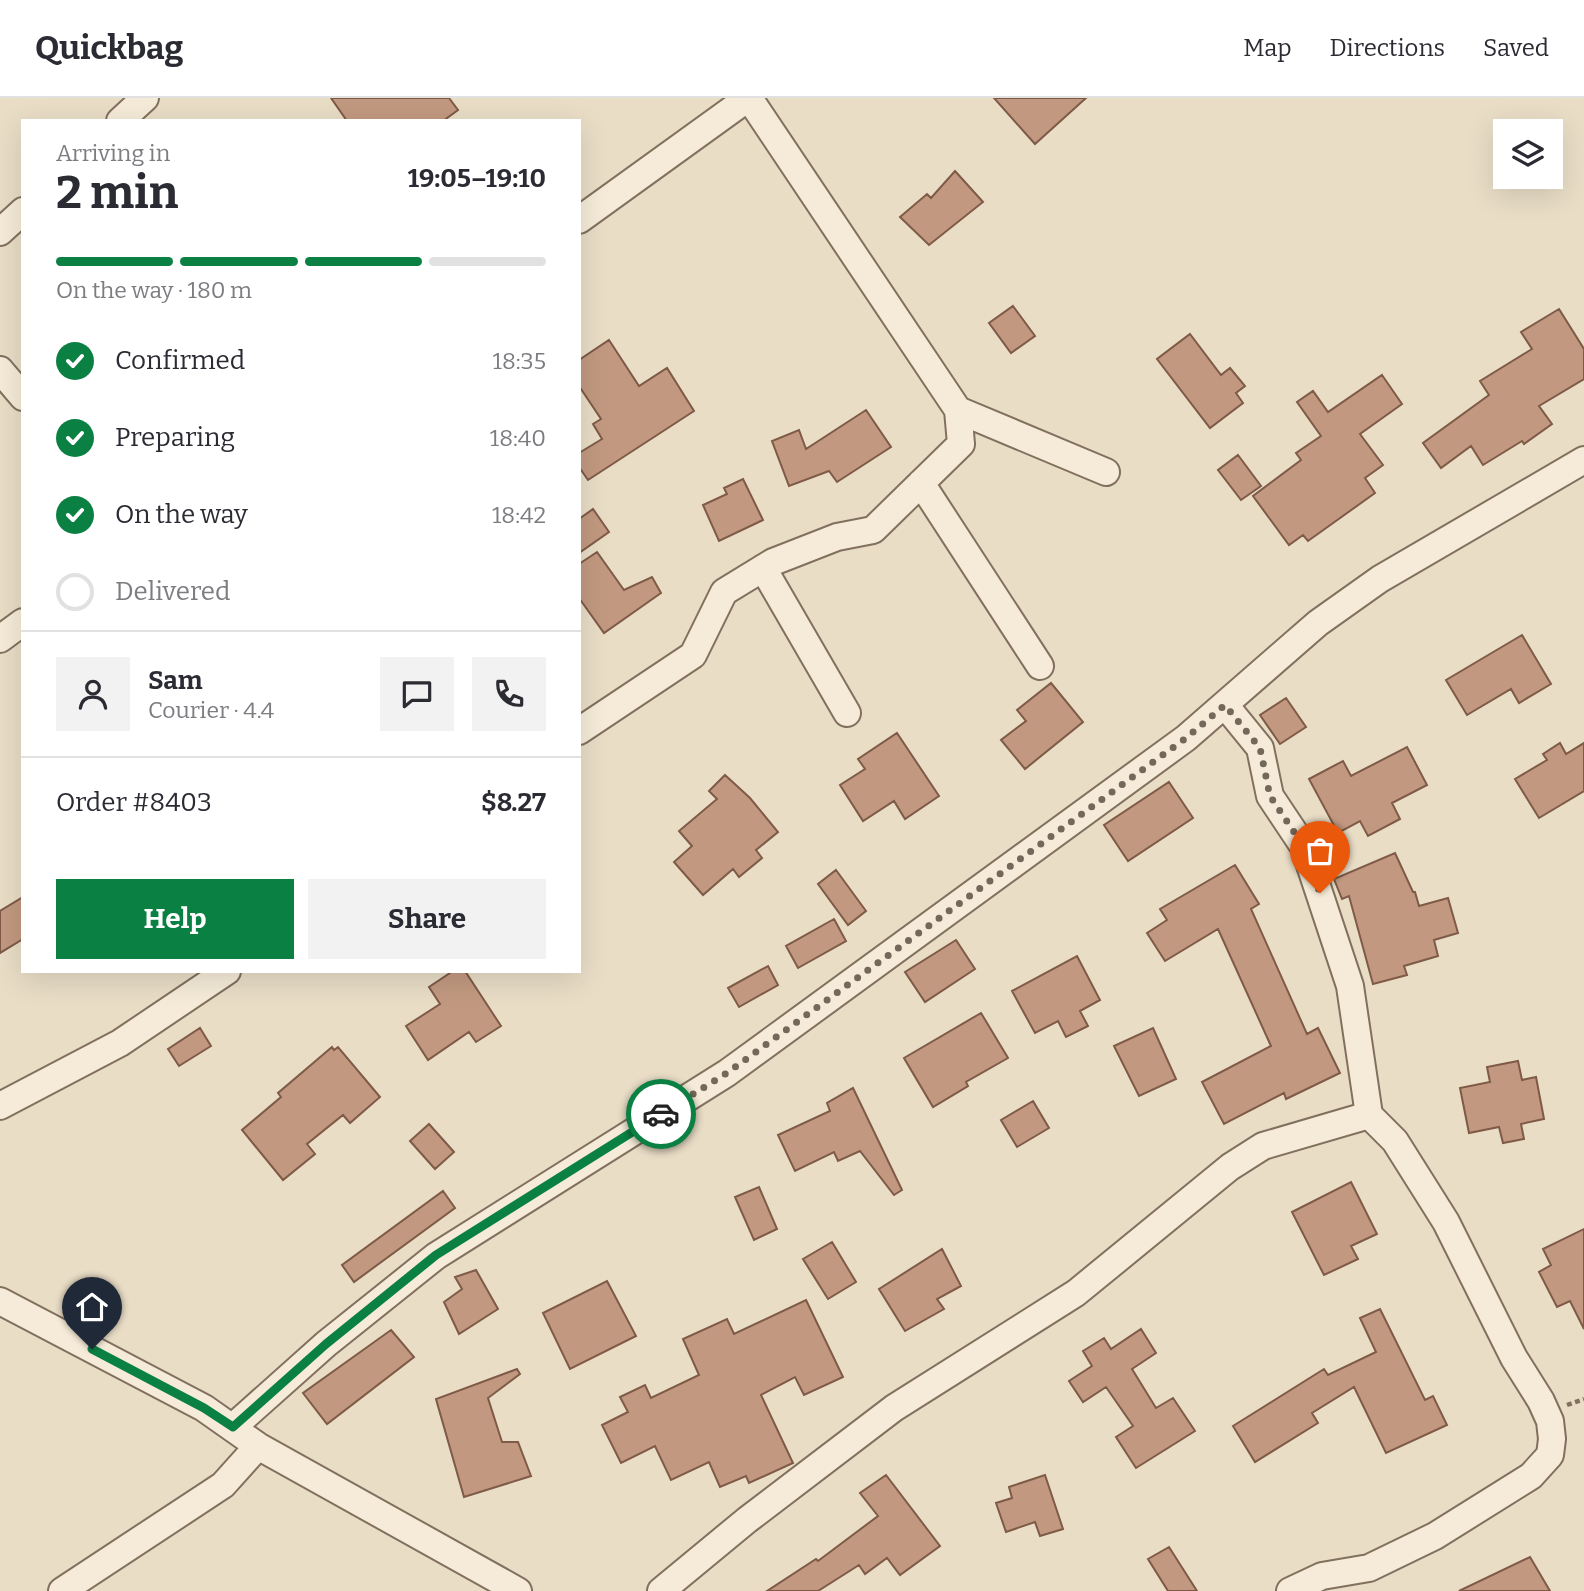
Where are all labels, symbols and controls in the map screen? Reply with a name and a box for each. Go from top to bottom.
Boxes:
text: Quickbag [35,28,184,68]
text: Map [1243,34,1292,62]
text: Directions [1330,34,1445,62]
text: Saved [1483,34,1549,62]
map controls [1493,119,1563,189]
button: layers [1493,119,1563,189]
text: Arriving in [56,139,170,167]
text: 19:05–19:10 [408,163,546,194]
text: 2 min [56,165,178,220]
text: On the way · 180 m [56,276,252,304]
icon: check [56,342,94,380]
text: Confirmed [115,345,245,376]
text: 18:35 [493,347,546,375]
icon: check [56,419,94,457]
text: Preparing [115,422,235,453]
text: 18:40 [490,424,546,452]
icon: check [56,496,94,534]
text: On the way [115,499,248,530]
text: 18:42 [492,501,546,529]
text: Delivered [115,576,230,607]
button: person [56,657,130,731]
button: chat [380,657,454,731]
button: phone [472,657,546,731]
text: Sam [148,665,203,696]
text: Courier · 4.4 [148,696,274,724]
text: Order #8403 [56,787,212,818]
text: $8.27 [481,787,546,818]
pin [1290,821,1350,893]
icon: bag [1301,832,1339,870]
button: Help [56,879,294,959]
button: Share [308,879,546,959]
courier [626,1079,696,1149]
icon: car [642,1095,680,1133]
pin [62,1277,122,1349]
icon: home [73,1288,111,1326]

